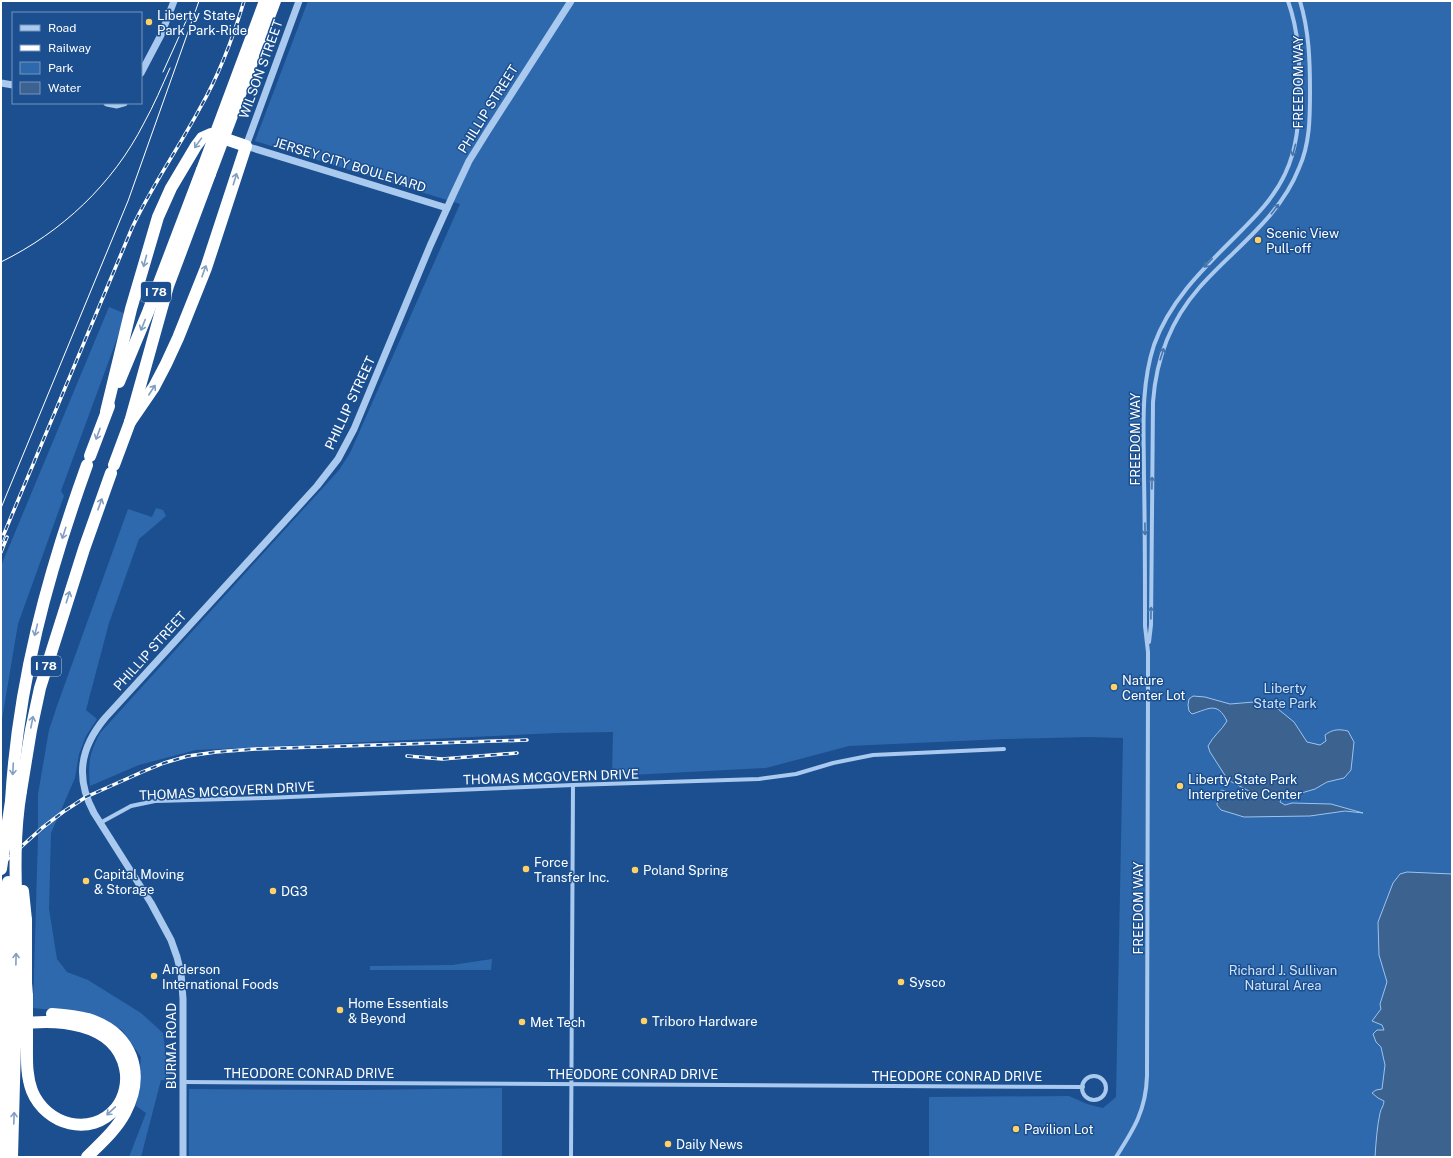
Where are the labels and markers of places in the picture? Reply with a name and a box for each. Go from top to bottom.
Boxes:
place label: Liberty State Park Park-Ride [157,8,247,38]
marker: Liberty State Park Park-Ride [144,17,154,27]
place label: Scenic View Pull-off [1266,226,1339,256]
marker: Scenic View Pull-off [1253,235,1263,245]
place label: Nature Center Lot [1122,673,1185,703]
marker: Nature Center Lot [1109,682,1119,692]
place label: Liberty State Park Interpretive Center [1188,772,1302,802]
marker: Liberty State Park Interpretive Center [1175,781,1185,791]
place label: Force Transfer Inc. [534,855,609,885]
place label: Poland Spring [643,863,728,878]
marker: Force Transfer Inc. [521,864,531,874]
marker: Poland Spring [630,865,640,875]
place label: Capital Moving & Storage [94,867,184,897]
marker: Capital Moving & Storage [81,876,91,886]
place label: DG3 [281,884,308,899]
marker: DG3 [268,886,278,896]
place label: Anderson International Foods [162,962,279,992]
marker: Anderson International Foods [149,971,159,981]
place label: Sysco [909,975,946,990]
marker: Sysco [896,977,906,987]
place label: Home Essentials & Beyond [348,996,448,1026]
marker: Home Essentials & Beyond [335,1005,345,1015]
place label: Triboro Hardware [652,1014,758,1029]
place label: Met Tech [530,1015,585,1030]
marker: Triboro Hardware [639,1016,649,1026]
marker: Met Tech [517,1017,527,1027]
place label: Pavilion Lot [1024,1122,1093,1137]
marker: Pavilion Lot [1011,1124,1021,1134]
place label: Daily News [676,1137,743,1152]
marker: Daily News [663,1139,673,1149]

